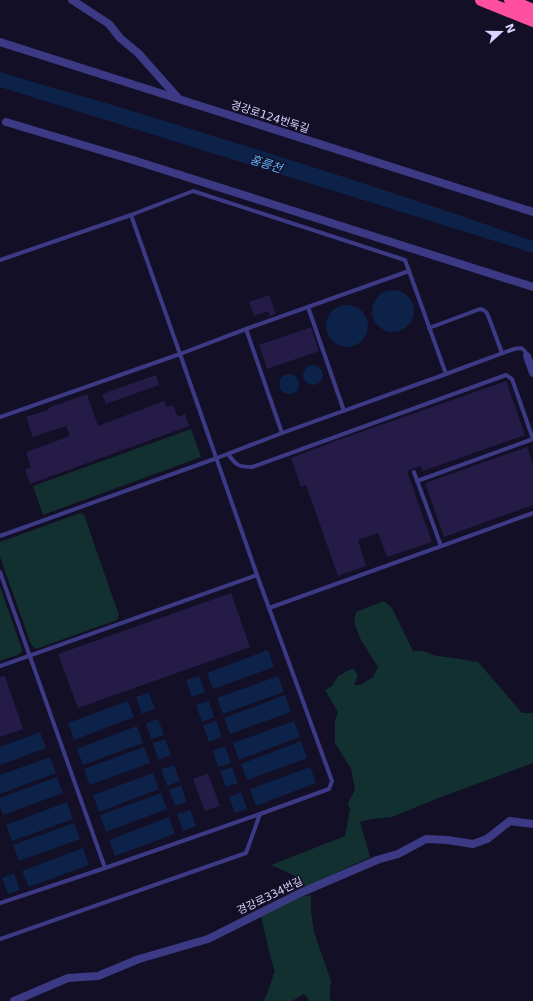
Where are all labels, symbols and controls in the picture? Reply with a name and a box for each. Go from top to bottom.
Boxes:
north arrow [481,12,521,52]
text: N [502,22,518,35]
street label: 경강로124번둑길 [229,98,311,136]
water label: 홍릉천 [248,152,286,176]
street label: 경강로334번길 [235,874,305,918]

